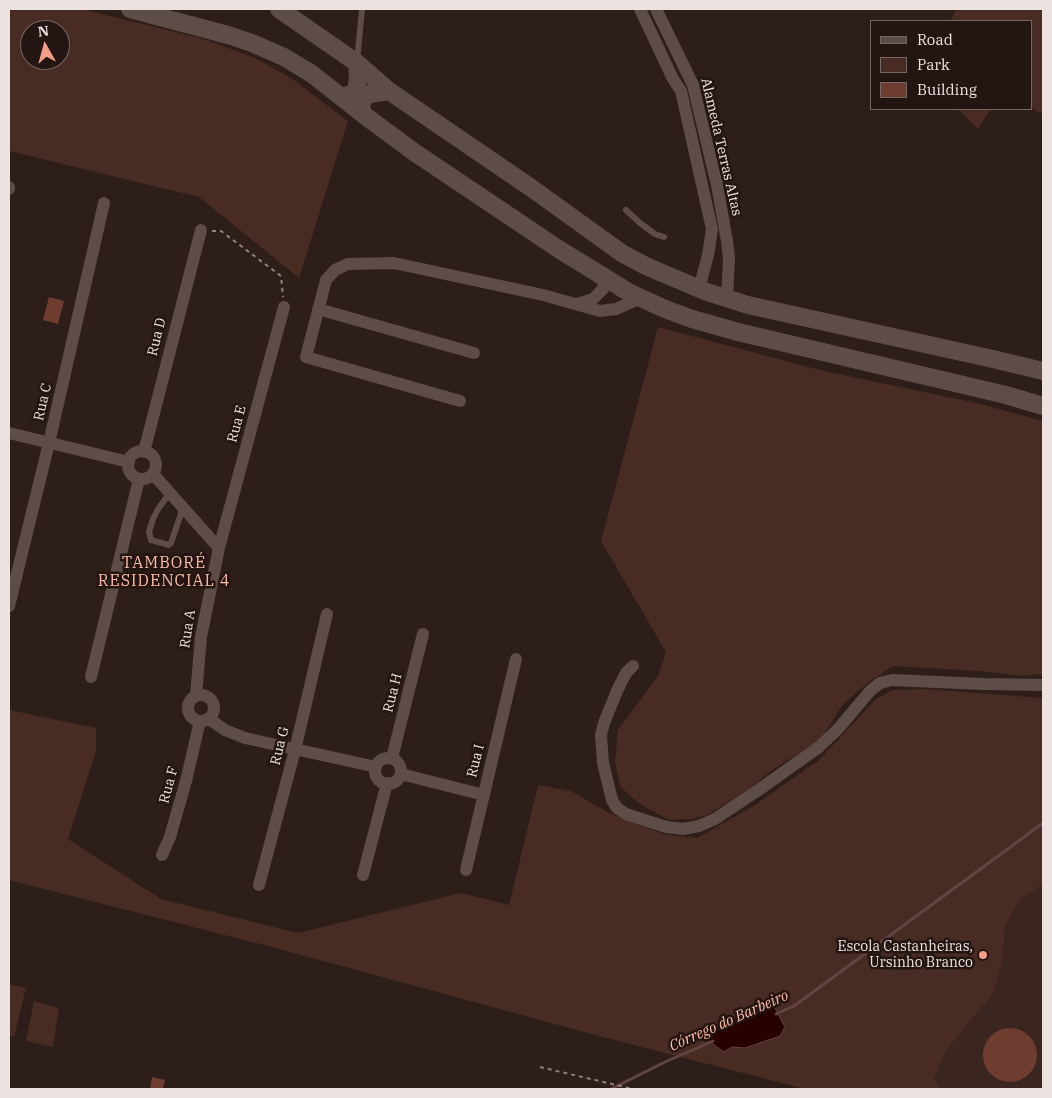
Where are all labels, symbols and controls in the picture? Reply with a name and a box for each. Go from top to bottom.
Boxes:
north arrow [20,20,70,70]
legend [870,20,1032,110]
text: N [37,21,50,41]
text: Road [917,30,953,49]
text: Park [917,55,950,74]
street label: Alameda Terras Altas [697,76,745,218]
text: Building [917,80,977,99]
street label: Rua D [144,316,170,358]
street label: Rua C [31,382,55,422]
street label: Rua E [224,404,250,444]
district label: TAMBORÉ RESIDENCIAL 4 [96,553,232,591]
street label: Rua A [177,609,199,649]
street label: Rua H [380,672,406,714]
street label: Rua G [267,725,293,767]
street label: Rua I [464,743,488,779]
street label: Rua F [156,765,182,805]
place label: Escola Castanheiras, Ursinho Branco [837,939,973,972]
marker: Escola Castanheiras, Ursinho Branco [977,949,989,961]
water label: Córrego do Barbeiro [666,987,792,1055]

